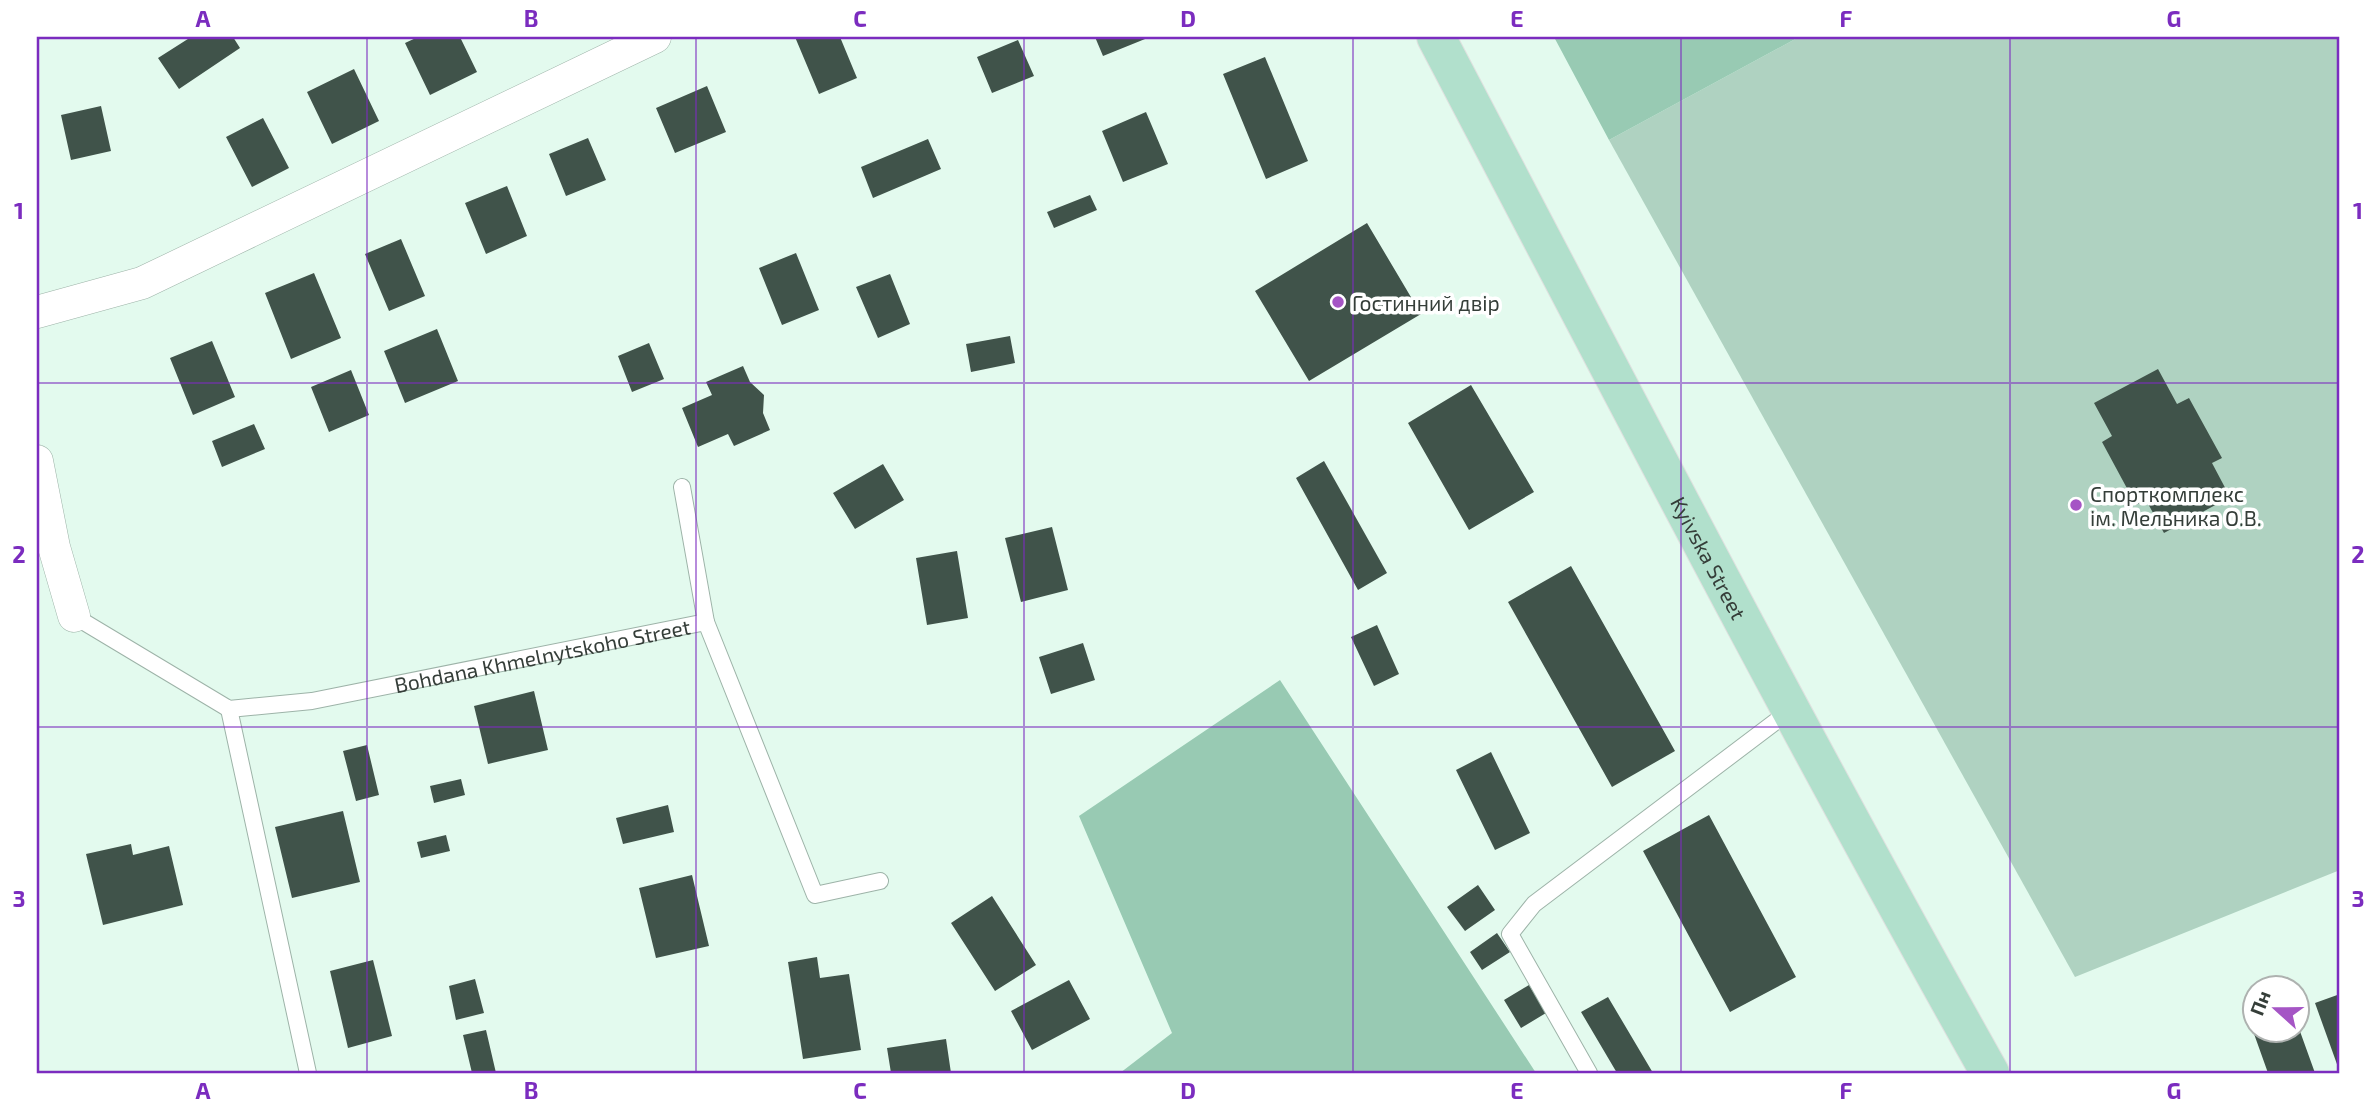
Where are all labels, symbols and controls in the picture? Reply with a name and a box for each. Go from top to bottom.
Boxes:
text: A [195,4,211,32]
text: B [524,4,538,32]
text: C [853,4,867,32]
text: D [1180,4,1196,32]
text: E [1510,4,1524,32]
text: F [1840,4,1853,32]
text: G [2167,4,2181,32]
text: 1 [14,196,24,224]
text: 1 [2353,196,2363,224]
place label: Гостинний двір [1352,290,1500,315]
marker: Гостинний двір [1330,294,1346,310]
place label: Спорткомплекс ім. Мельника О.В. [2090,481,2262,530]
street label: Kyivska Street [1667,492,1752,623]
marker: Спорткомплекс ім. Мельника О.В. [2068,497,2084,513]
text: 2 [12,540,26,568]
text: 2 [2351,540,2365,568]
street label: Bohdana Khmelnytskoho Street [392,613,692,697]
text: 3 [12,884,26,912]
text: 3 [2351,884,2365,912]
north arrow [2240,974,2310,1044]
text: Пн [2245,987,2275,1018]
text: A [195,1076,211,1104]
text: B [524,1076,538,1104]
text: C [853,1076,867,1104]
text: D [1180,1076,1196,1104]
text: E [1510,1076,1524,1104]
text: F [1840,1076,1853,1104]
text: G [2167,1076,2181,1104]

